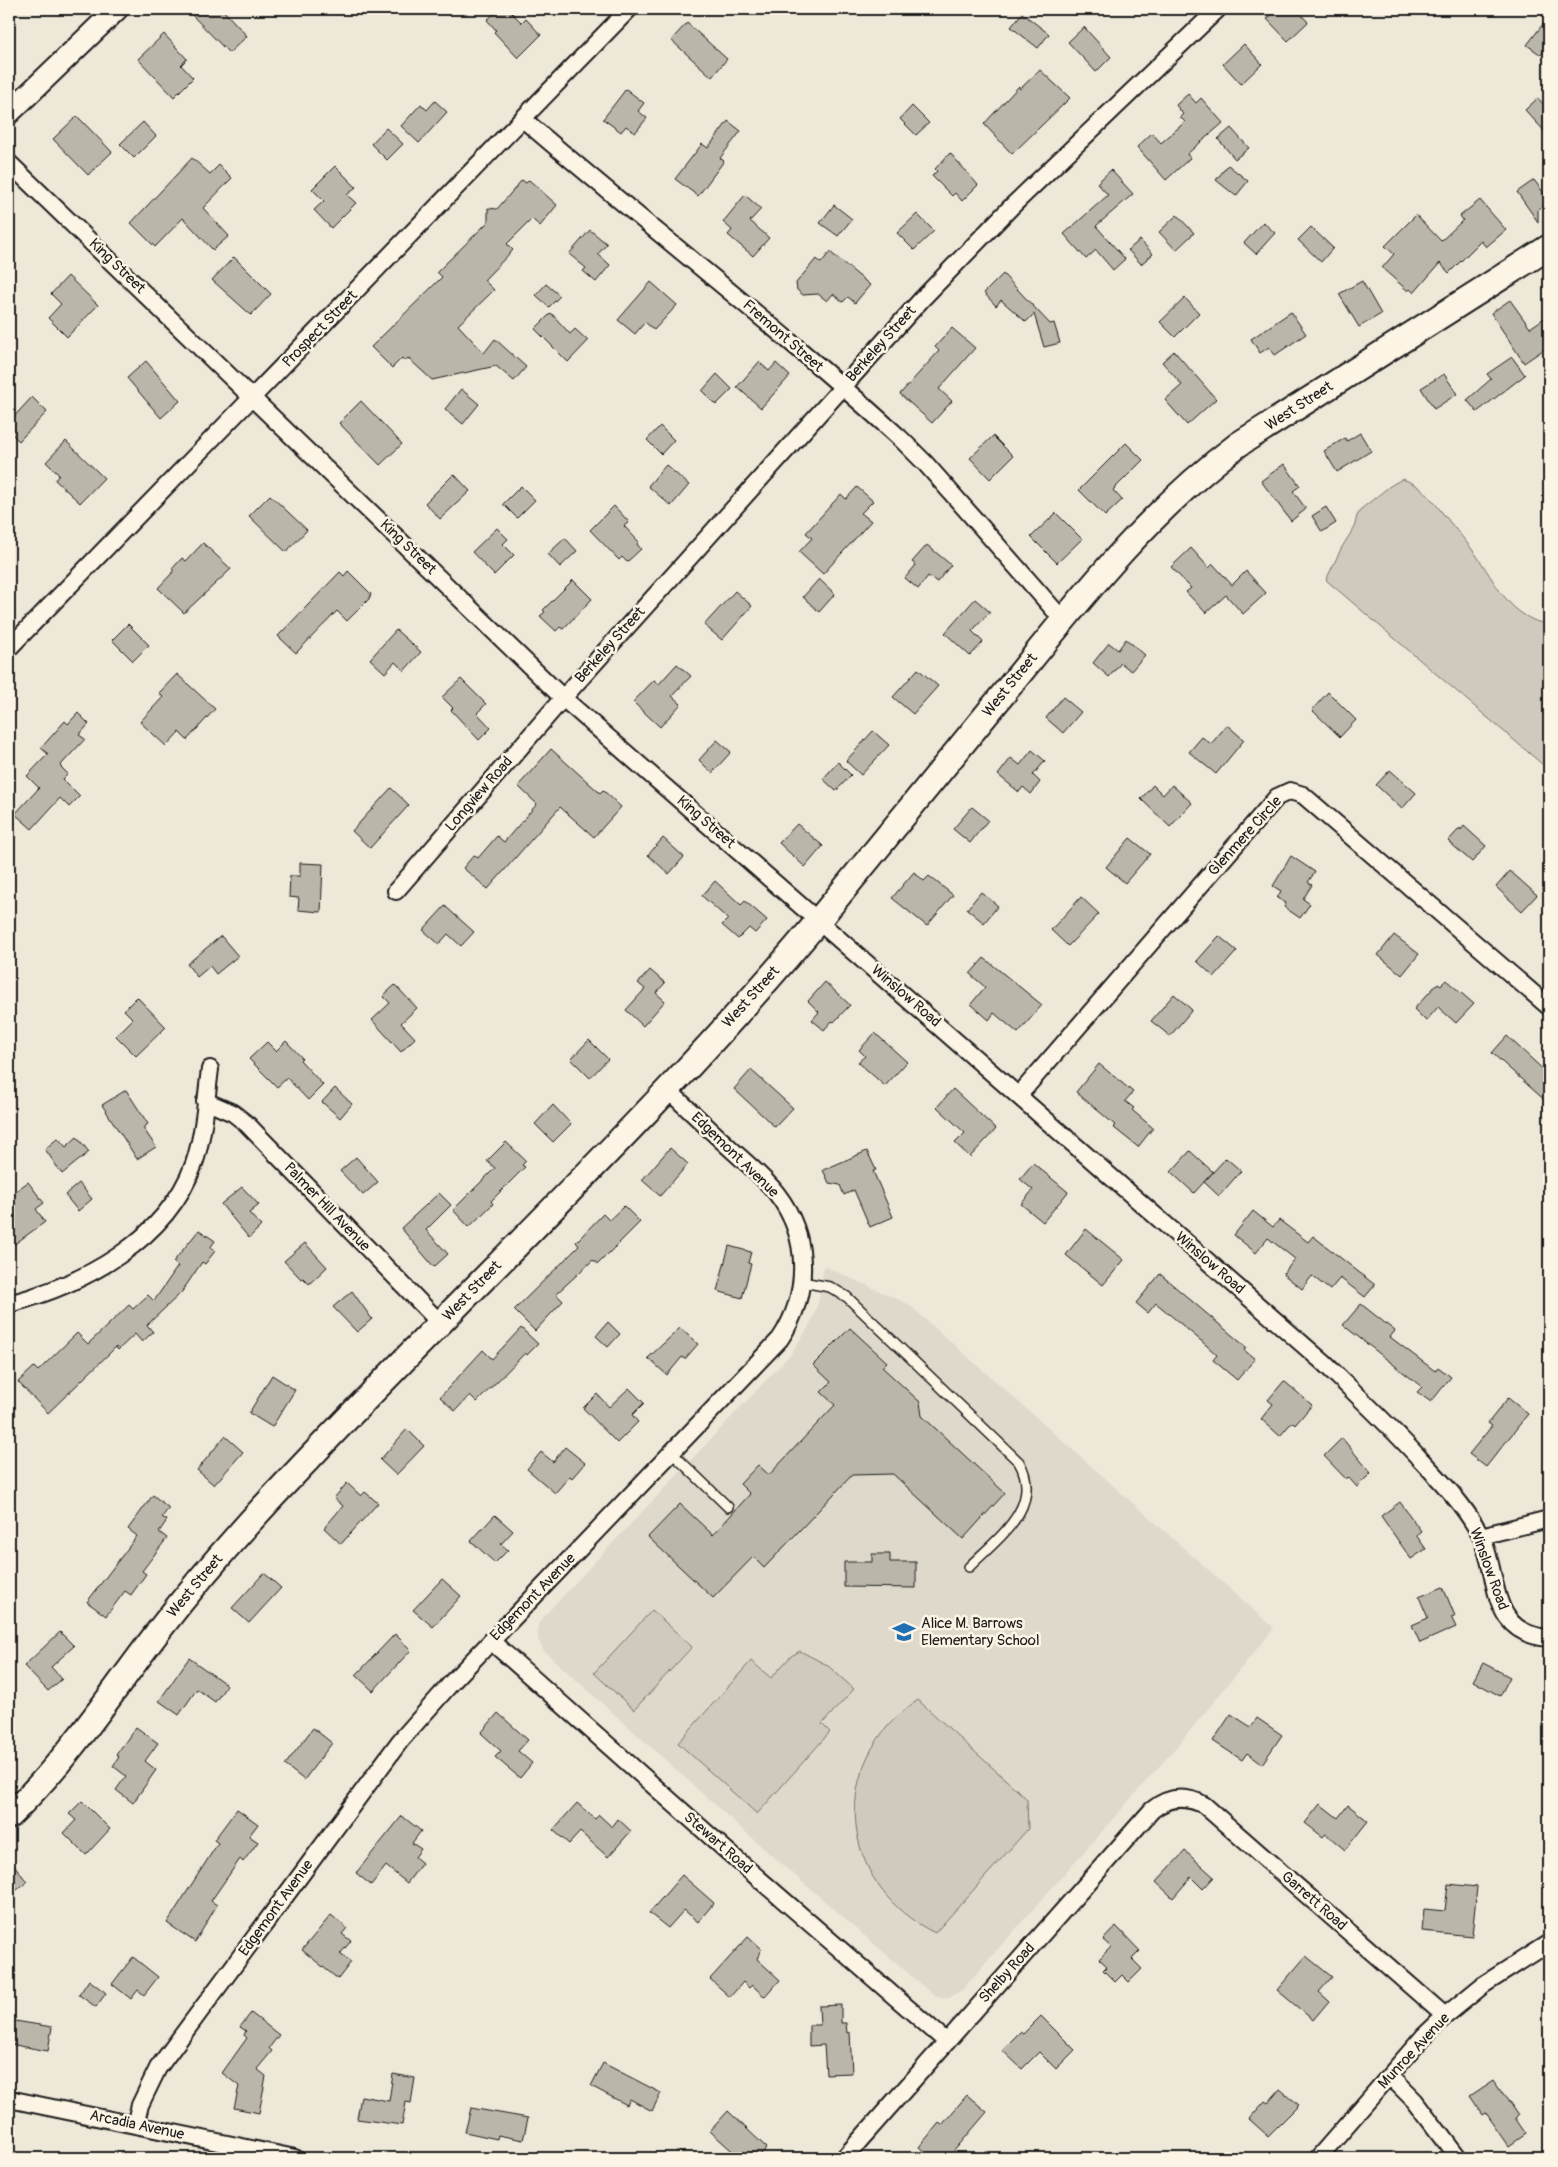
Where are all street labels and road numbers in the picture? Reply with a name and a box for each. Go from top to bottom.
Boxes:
street label: King Street [85,234,150,298]
street label: Prospect Street [278,286,362,372]
street label: Fremont Street [739,296,828,377]
street label: Berkeley Street [842,301,921,386]
street label: West Street [1262,377,1337,435]
street label: King Street [376,515,441,579]
street label: Berkeley Street [571,602,650,687]
street label: West Street [978,648,1042,721]
street label: Longview Road [441,752,517,836]
street label: King Street [673,791,740,853]
street label: Glenmere Circle [1204,792,1286,880]
street label: West Street [718,961,784,1032]
street label: Winslow Road [867,961,945,1031]
street label: Edgemont Avenue [687,1108,783,1202]
street label: Palmer Hill Avenue [280,1159,375,1256]
street label: Winslow Road [1171,1228,1249,1298]
street label: West Street [438,1256,506,1325]
street label: Winslow Road [1465,1525,1513,1613]
street label: Edgemont Avenue [486,1549,580,1645]
street label: West Street [163,1550,228,1622]
street label: Stewart Road [680,1808,756,1878]
street label: Edgemont Avenue [235,1855,318,1960]
street label: Garrett Road [1277,1867,1351,1935]
street label: Shelby Road [975,1939,1039,2007]
street label: Munroe Avenue [1374,2009,1454,2093]
street label: Arcadia Avenue [88,2106,187,2144]

